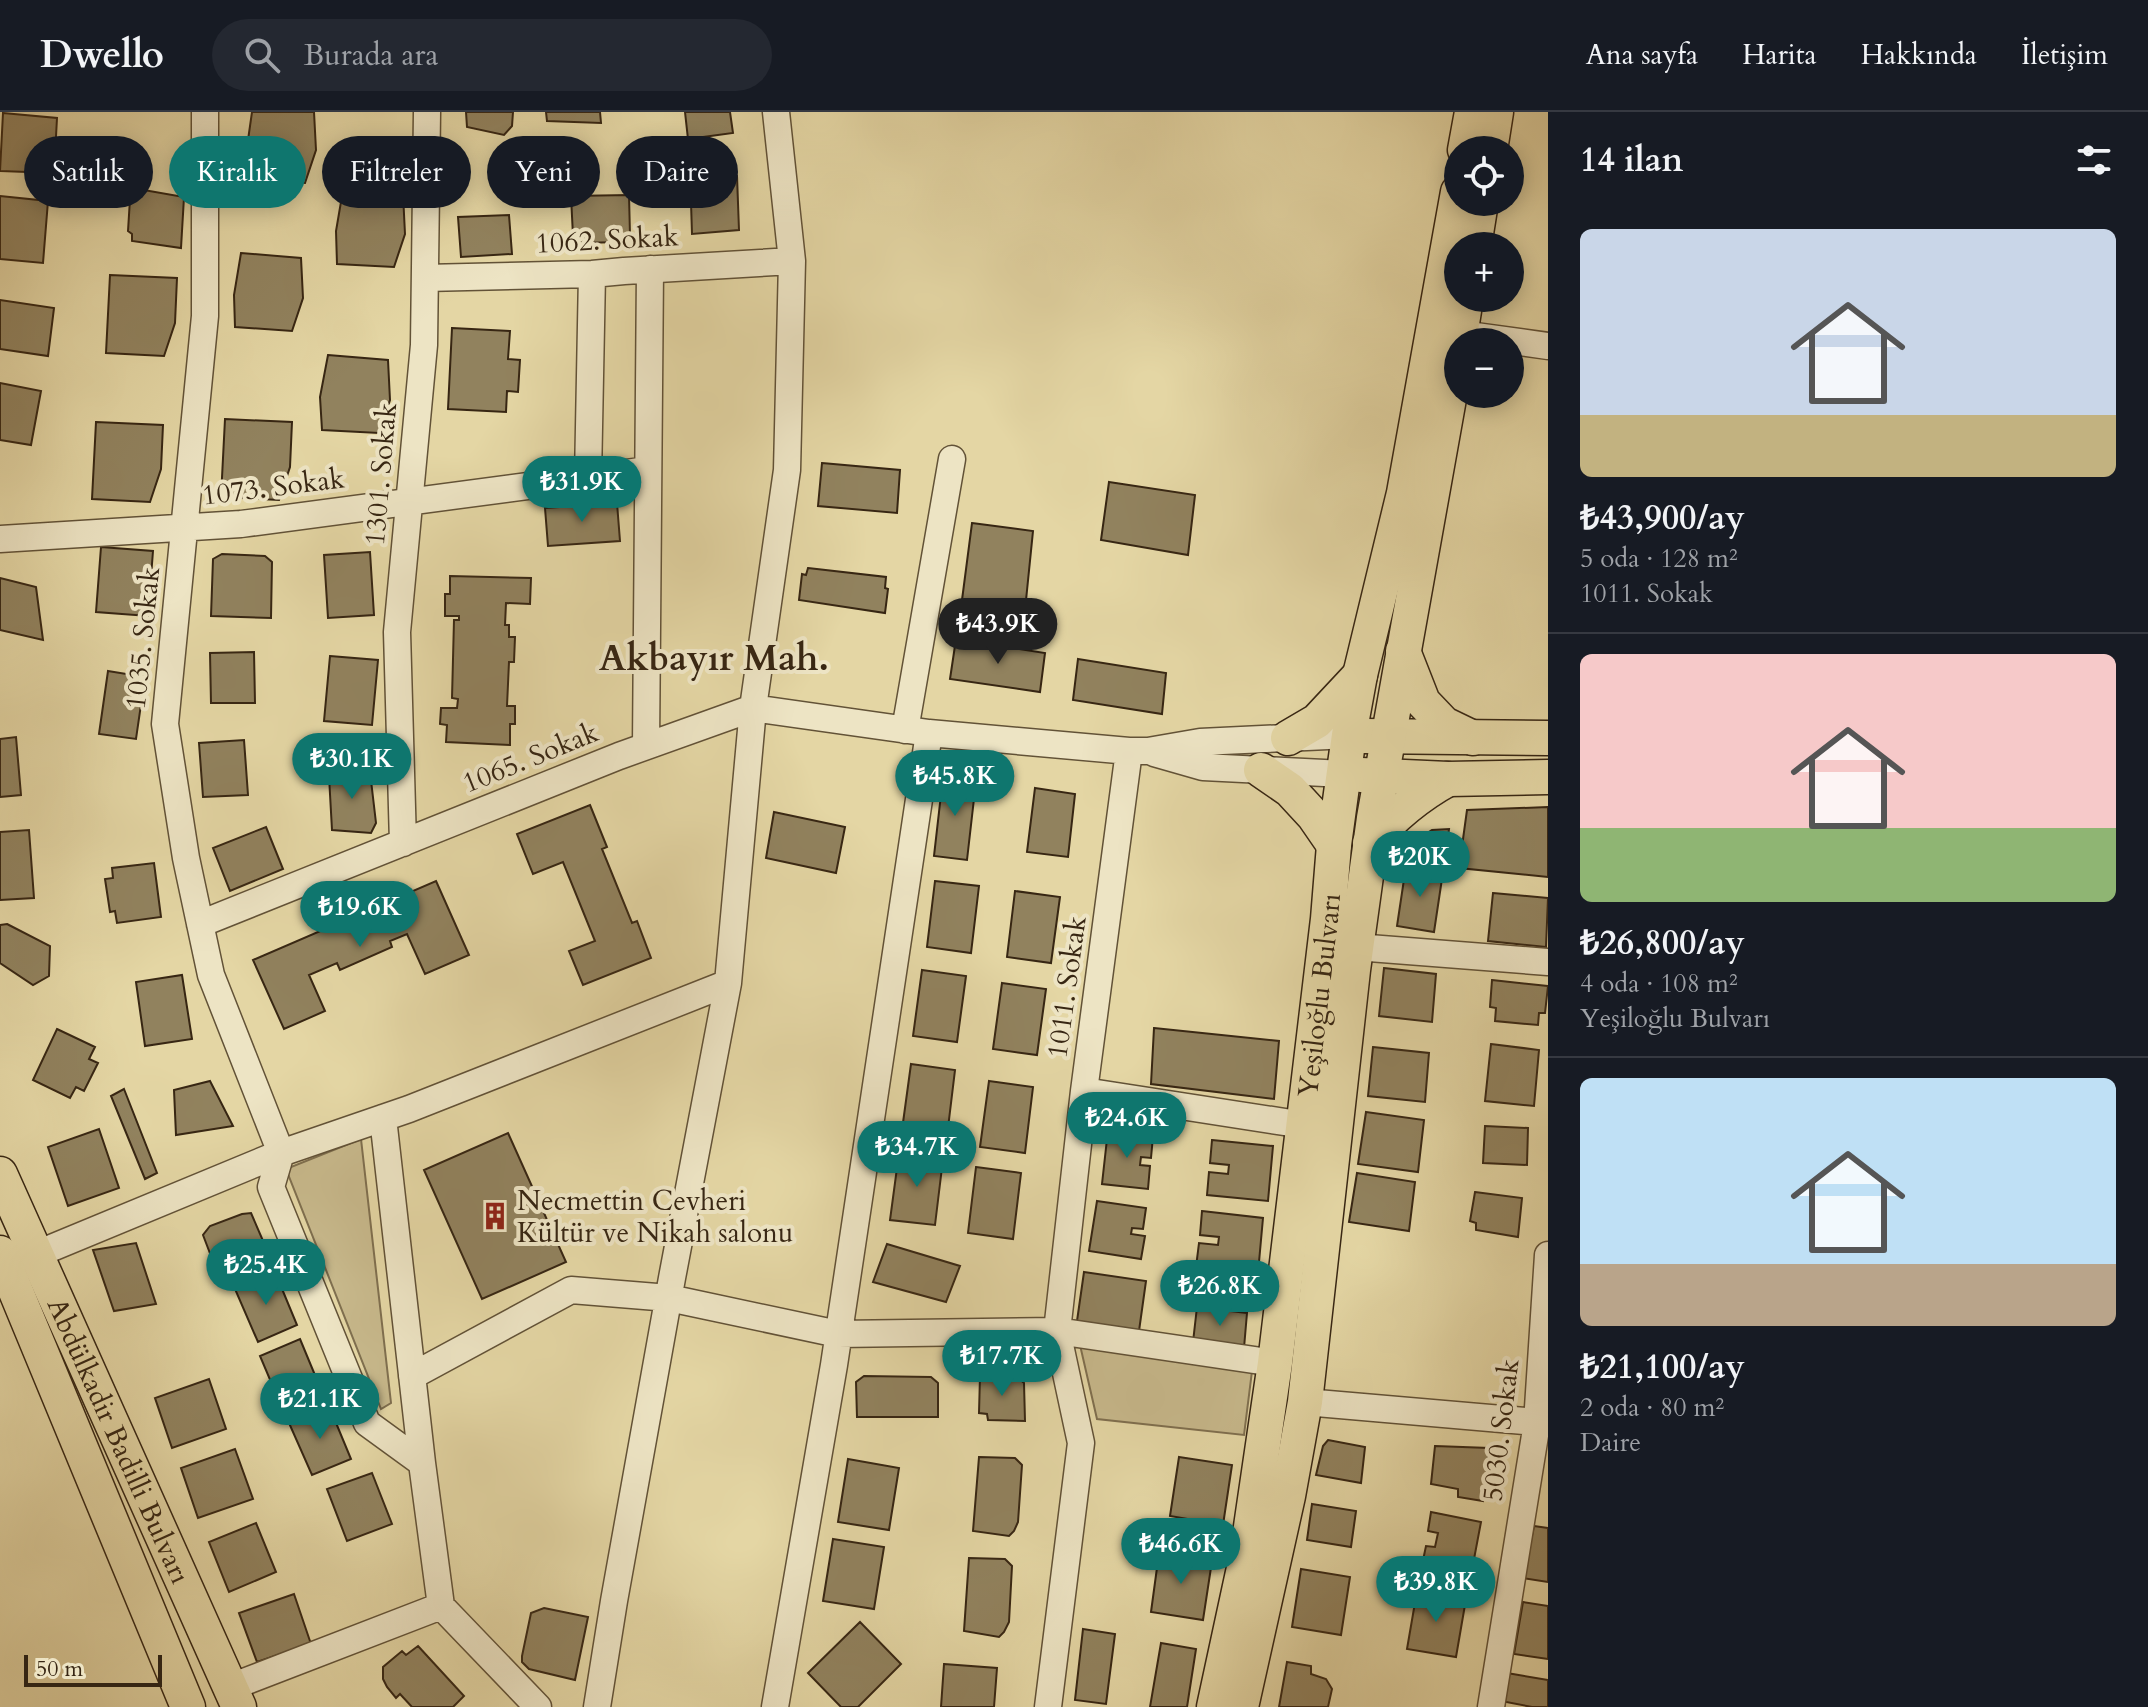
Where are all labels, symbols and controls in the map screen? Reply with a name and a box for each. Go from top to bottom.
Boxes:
search box [212,19,772,91]
text: Dwello [40,29,164,81]
icon: search [240,33,284,77]
text: Burada ara [304,35,438,76]
text: Ana sayfa [1586,36,1698,74]
text: Harita [1742,36,1817,74]
text: Hakkında [1861,36,1977,74]
text: İletişim [2021,36,2108,74]
chip: Satılık [24,136,153,208]
chip: Kiralık [169,136,306,208]
chip: Filtreler [322,136,471,208]
chip: Yeni [487,136,600,208]
chip: Daire [616,136,738,208]
map controls [1444,136,1524,408]
button: locate [1444,136,1524,216]
text: 14 ilan [1580,137,1683,183]
icon: filters [2072,138,2116,182]
street label: 1062. Sokak [535,217,680,263]
button: + [1444,232,1524,312]
icon: home [1776,281,1920,425]
button: − [1444,328,1524,408]
street label: 1301. Sokak [356,401,406,547]
pin: ₺31.9K [517,456,647,524]
street label: 1073. Sokak [200,459,347,515]
text: ₺31.9K [540,464,624,499]
text: ₺43,900/ay [1580,495,1745,541]
text: 5 oda · 128 m² [1580,541,1738,576]
street label: 1035. Sokak [117,565,169,711]
text: 1011. Sokak [1580,576,1713,611]
pin: ₺43.9K [933,598,1063,666]
text: ₺43.9K [956,606,1040,641]
district label: Akbayır Mah. [599,634,829,683]
icon: home [1776,706,1920,850]
street label: 1065. Sokak [457,713,604,802]
pin: ₺30.1K [287,733,417,801]
text: ₺30.1K [310,741,394,776]
pin: ₺45.8K [890,750,1020,818]
text: ₺45.8K [913,758,997,793]
pin: ₺20K [1373,831,1467,899]
text: ₺20K [1389,839,1451,874]
pin: ₺19.6K [295,881,425,949]
text: ₺19.6K [318,889,402,924]
street label: Yeşiloğlu Bulvarı [1289,892,1350,1099]
street label: 1011. Sokak [1038,914,1096,1061]
text: ₺26,800/ay [1580,920,1745,966]
text: 4 oda · 108 m² [1580,966,1738,1001]
text: Yeşiloğlu Bulvarı [1580,1001,1770,1036]
pin: ₺24.6K [1062,1092,1192,1160]
text: ₺24.6K [1085,1100,1169,1135]
pin: ₺34.7K [852,1121,982,1189]
text: ₺34.7K [875,1129,959,1164]
icon: home [1776,1130,1920,1274]
place label: Necmettin Cevheri Kültür ve Nikah salonu [517,1182,793,1252]
building icon: Necmettin Cevheri Kültür ve Nikah salonu [480,1201,510,1231]
pin: ₺25.4K [201,1239,331,1307]
text: ₺25.4K [224,1247,308,1282]
pin: ₺26.8K [1155,1260,1285,1328]
text: ₺26.8K [1178,1268,1262,1303]
street label: Abdülkadir Badilli Bulvarı [38,1292,199,1590]
pin: ₺17.7K [937,1330,1067,1398]
text: ₺17.7K [960,1338,1044,1373]
text: ₺21,100/ay [1580,1344,1745,1390]
street label: 5030. Sokak [1473,1357,1529,1504]
pin: ₺21.1K [255,1373,385,1441]
text: ₺21.1K [278,1381,362,1416]
text: 2 oda · 80 m² [1580,1390,1724,1425]
text: Daire [1580,1425,1641,1460]
pin: ₺46.6K [1116,1518,1246,1586]
text: ₺46.6K [1139,1526,1223,1561]
pin: ₺39.8K [1371,1556,1501,1624]
text: ₺39.8K [1394,1564,1478,1599]
scale bar [24,1651,162,1687]
text: 50 m [36,1654,83,1684]

